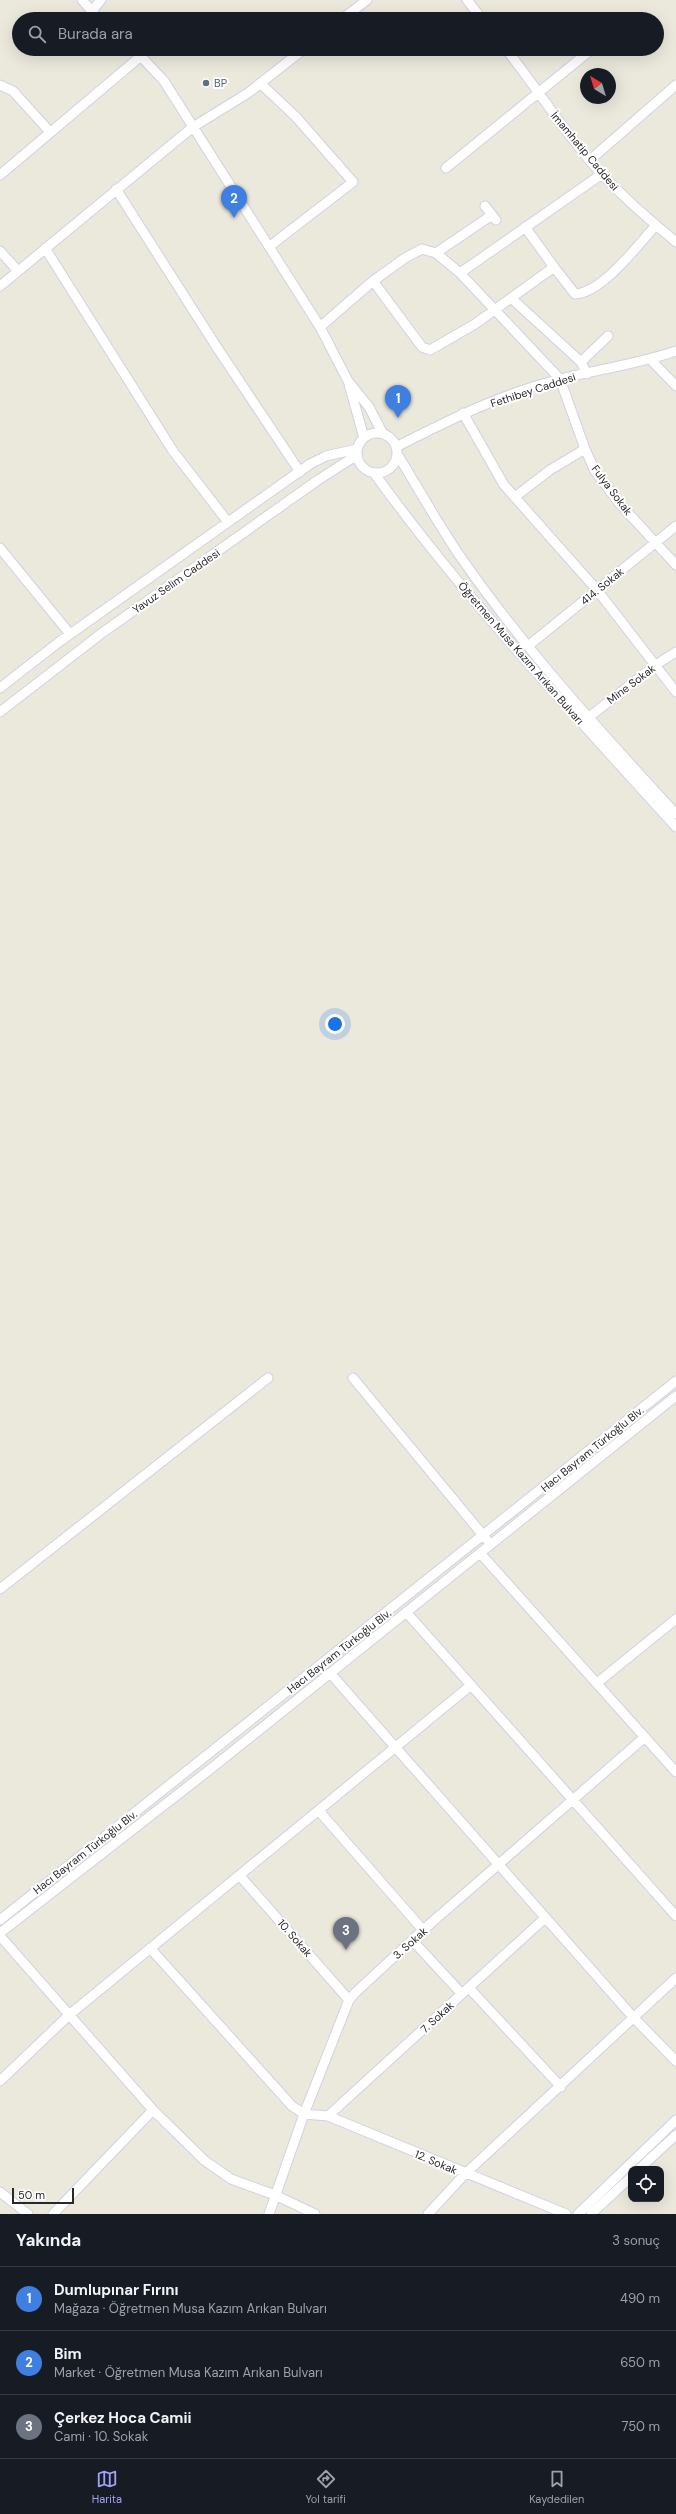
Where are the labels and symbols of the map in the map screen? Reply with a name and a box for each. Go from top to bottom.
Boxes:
north arrow [580,68,616,104]
place label: BP [214,76,227,90]
marker: BP [201,78,211,88]
street label: İmamhatip Caddesi [548,109,622,193]
pin: 2 [221,185,247,218]
street label: Fethibey Caddesi [489,370,577,410]
pin: 1 [385,385,411,418]
street label: Fulya Sokak [589,462,636,518]
street label: Yavuz Selim Caddesi [130,546,222,616]
street label: 414. Sokak [577,564,627,608]
street label: Öğretmen Musa Kazım Arıkan Bulvarı [455,579,587,727]
street label: Mine Sokak [604,661,658,707]
your location [325,1014,345,1034]
street label: Hacı Bayram Türkoğlu Blv. [538,1403,646,1495]
street label: Hacı Bayram Türkoğlu Blv. [284,1606,394,1696]
street label: Hacı Bayram Türkoğlu Blv. [30,1807,140,1897]
street label: 10. Sokak [275,1916,316,1960]
pin: 3 [333,1917,359,1950]
street label: 3. Sokak [390,1924,430,1962]
street label: 7. Sokak [418,1998,457,2036]
street label: 12. Sokak [413,2147,460,2177]
scale bar [12,2186,74,2205]

